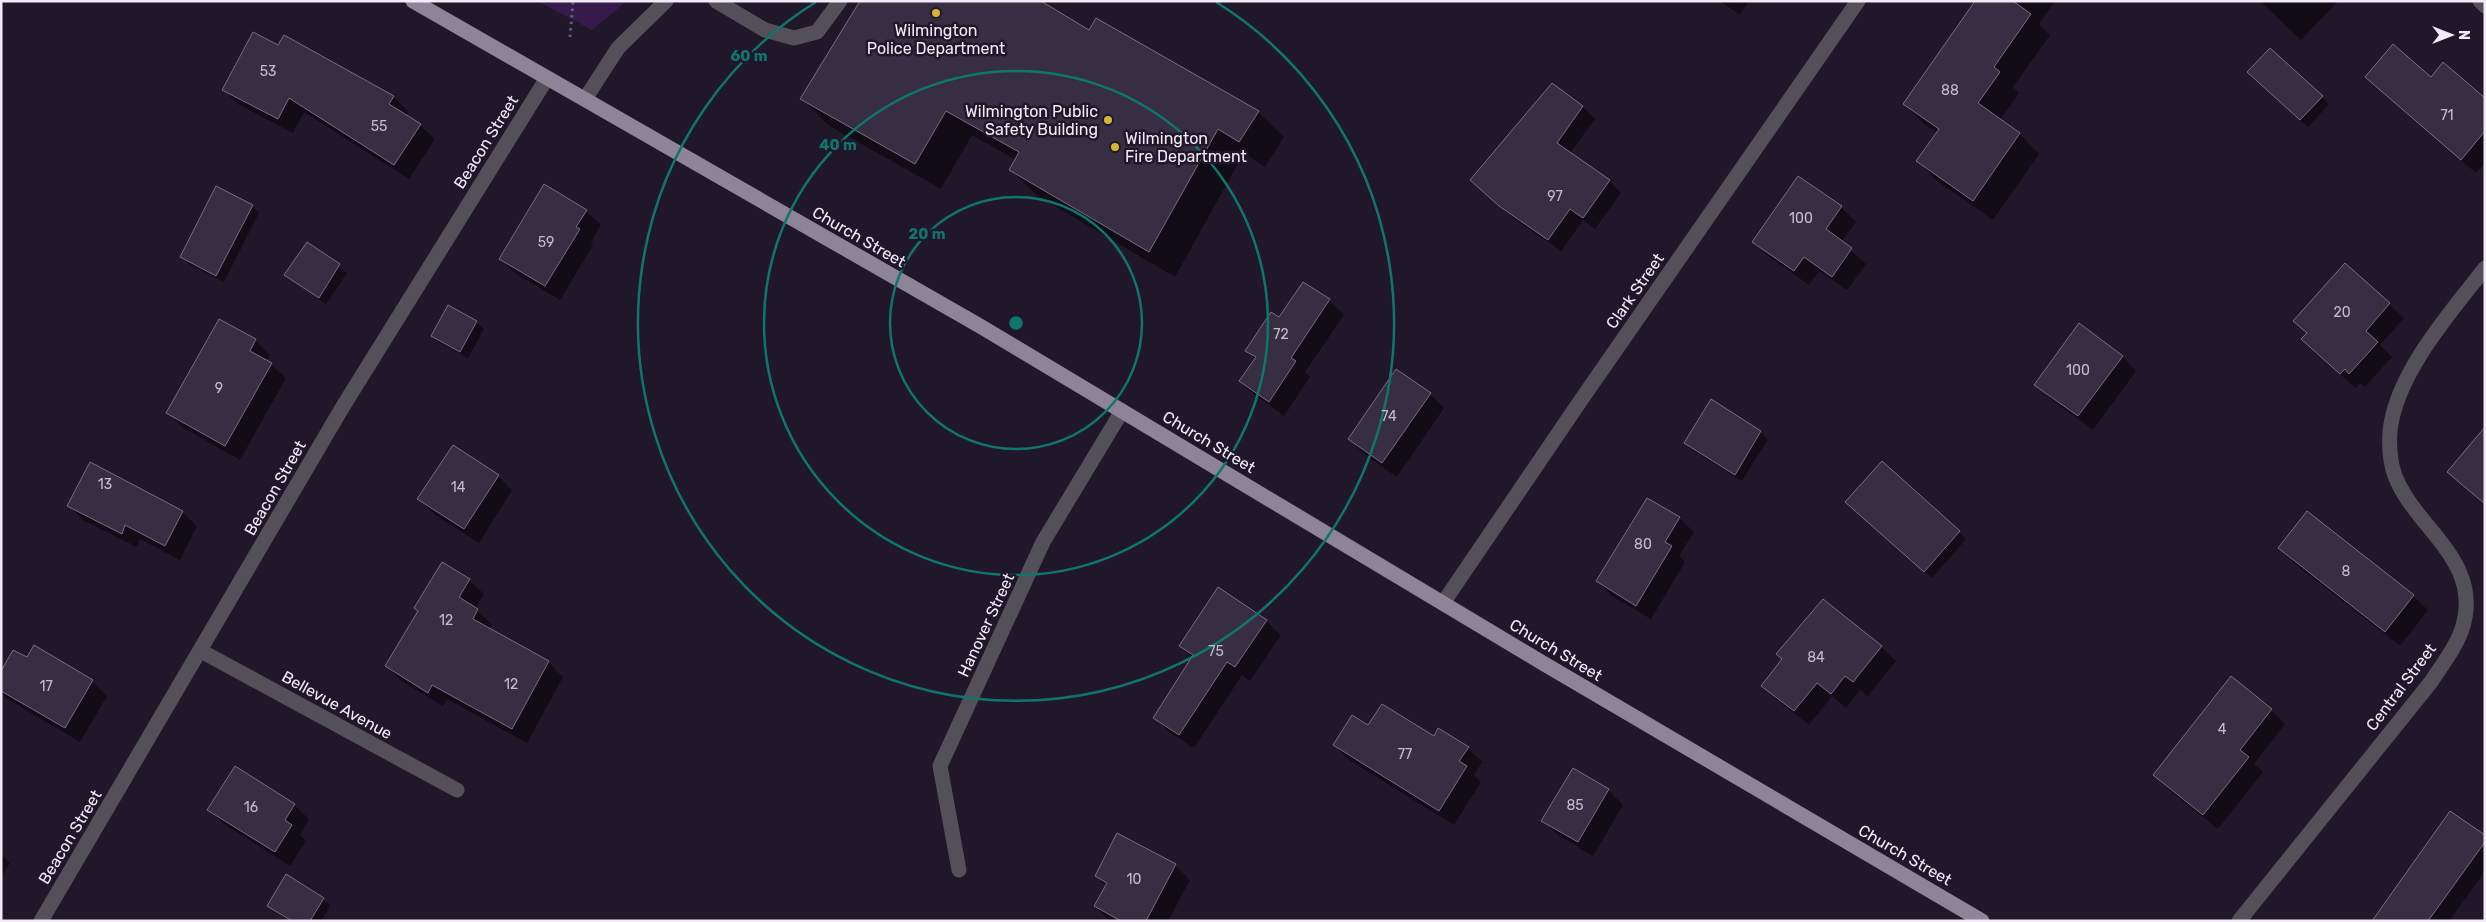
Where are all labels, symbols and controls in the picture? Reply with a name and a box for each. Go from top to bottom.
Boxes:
marker: Wilmington Police Department [930,7,942,19]
north arrow [2426,10,2476,60]
place label: Wilmington Police Department [867,21,1005,58]
text: N [2455,30,2472,40]
text: 60 m [731,47,767,65]
house number: 53 [260,63,276,80]
house number: 88 [1941,82,1959,99]
street label: Beacon Street [450,92,522,192]
place label: Wilmington Public Safety Building [965,102,1098,139]
house number: 71 [2440,107,2454,124]
marker: Wilmington Public Safety Building [1102,114,1114,126]
house number: 55 [371,118,387,135]
place label: Wilmington Fire Department [1125,129,1247,166]
text: 40 m [819,136,857,154]
marker: Wilmington Fire Department [1109,141,1121,153]
house number: 97 [1547,188,1563,205]
street label: Church Street [809,203,909,271]
house number: 100 [1789,210,1813,227]
text: 20 m [909,225,945,243]
house number: 59 [538,234,554,251]
street label: Clark Street [1602,250,1668,332]
house number: 20 [2333,304,2351,321]
centre of rings [1007,314,1025,332]
house number: 72 [1273,326,1289,343]
house number: 100 [2066,362,2090,379]
house number: 9 [215,380,223,397]
street label: Church Street [1159,407,1259,477]
house number: 74 [1381,408,1397,425]
street label: Beacon Street [240,437,310,539]
house number: 13 [98,476,112,493]
house number: 14 [451,479,466,496]
house number: 80 [1634,536,1652,553]
house number: 8 [2342,563,2351,580]
street label: Hanover Street [954,570,1018,680]
house number: 12 [439,612,453,629]
street label: Church Street [1506,615,1606,685]
street label: Central Street [2362,640,2440,734]
house number: 75 [1208,643,1224,660]
house number: 84 [1807,649,1825,666]
street label: Bellevue Avenue [279,667,395,743]
house number: 12 [504,676,518,693]
house number: 17 [39,678,53,695]
house number: 4 [2218,721,2227,738]
house number: 77 [1398,746,1412,763]
street label: Beacon Street [34,787,106,887]
house number: 85 [1566,797,1584,814]
house number: 16 [244,799,258,816]
street label: Church Street [1855,821,1955,889]
house number: 10 [1127,871,1142,888]

